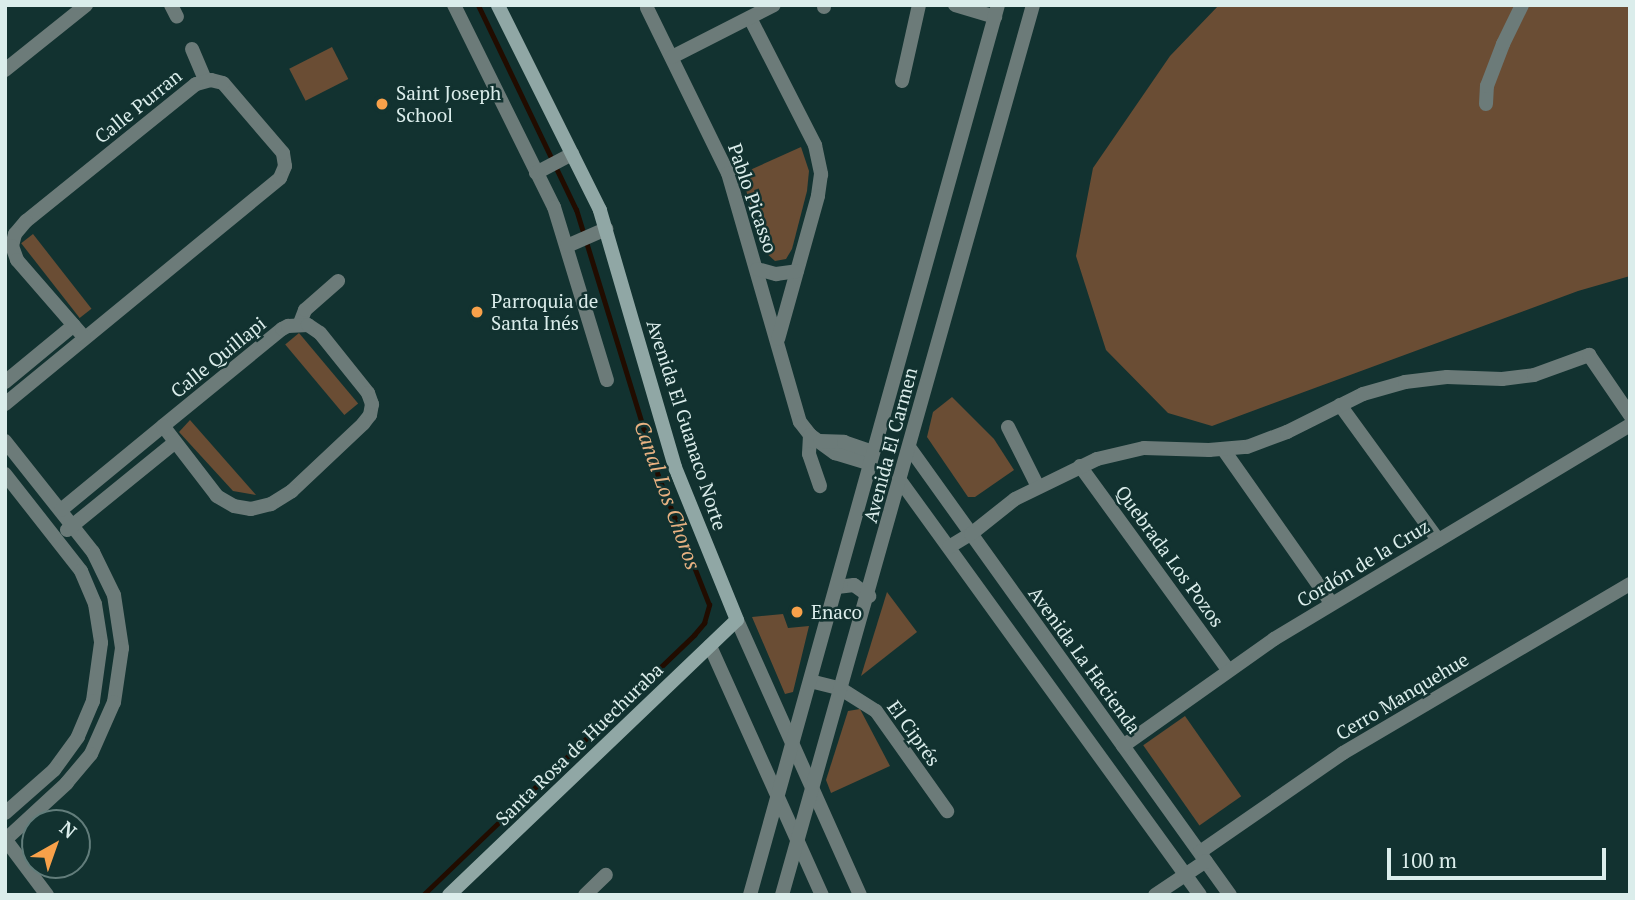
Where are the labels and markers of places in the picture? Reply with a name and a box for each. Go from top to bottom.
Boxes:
place label: Saint Joseph School [396,82,501,126]
marker: Saint Joseph School [374,96,390,112]
place label: Parroquia de Santa Inés [491,290,598,334]
marker: Parroquia de Santa Inés [469,304,485,320]
place label: Enaco [811,601,862,623]
marker: Enaco [789,604,805,620]

